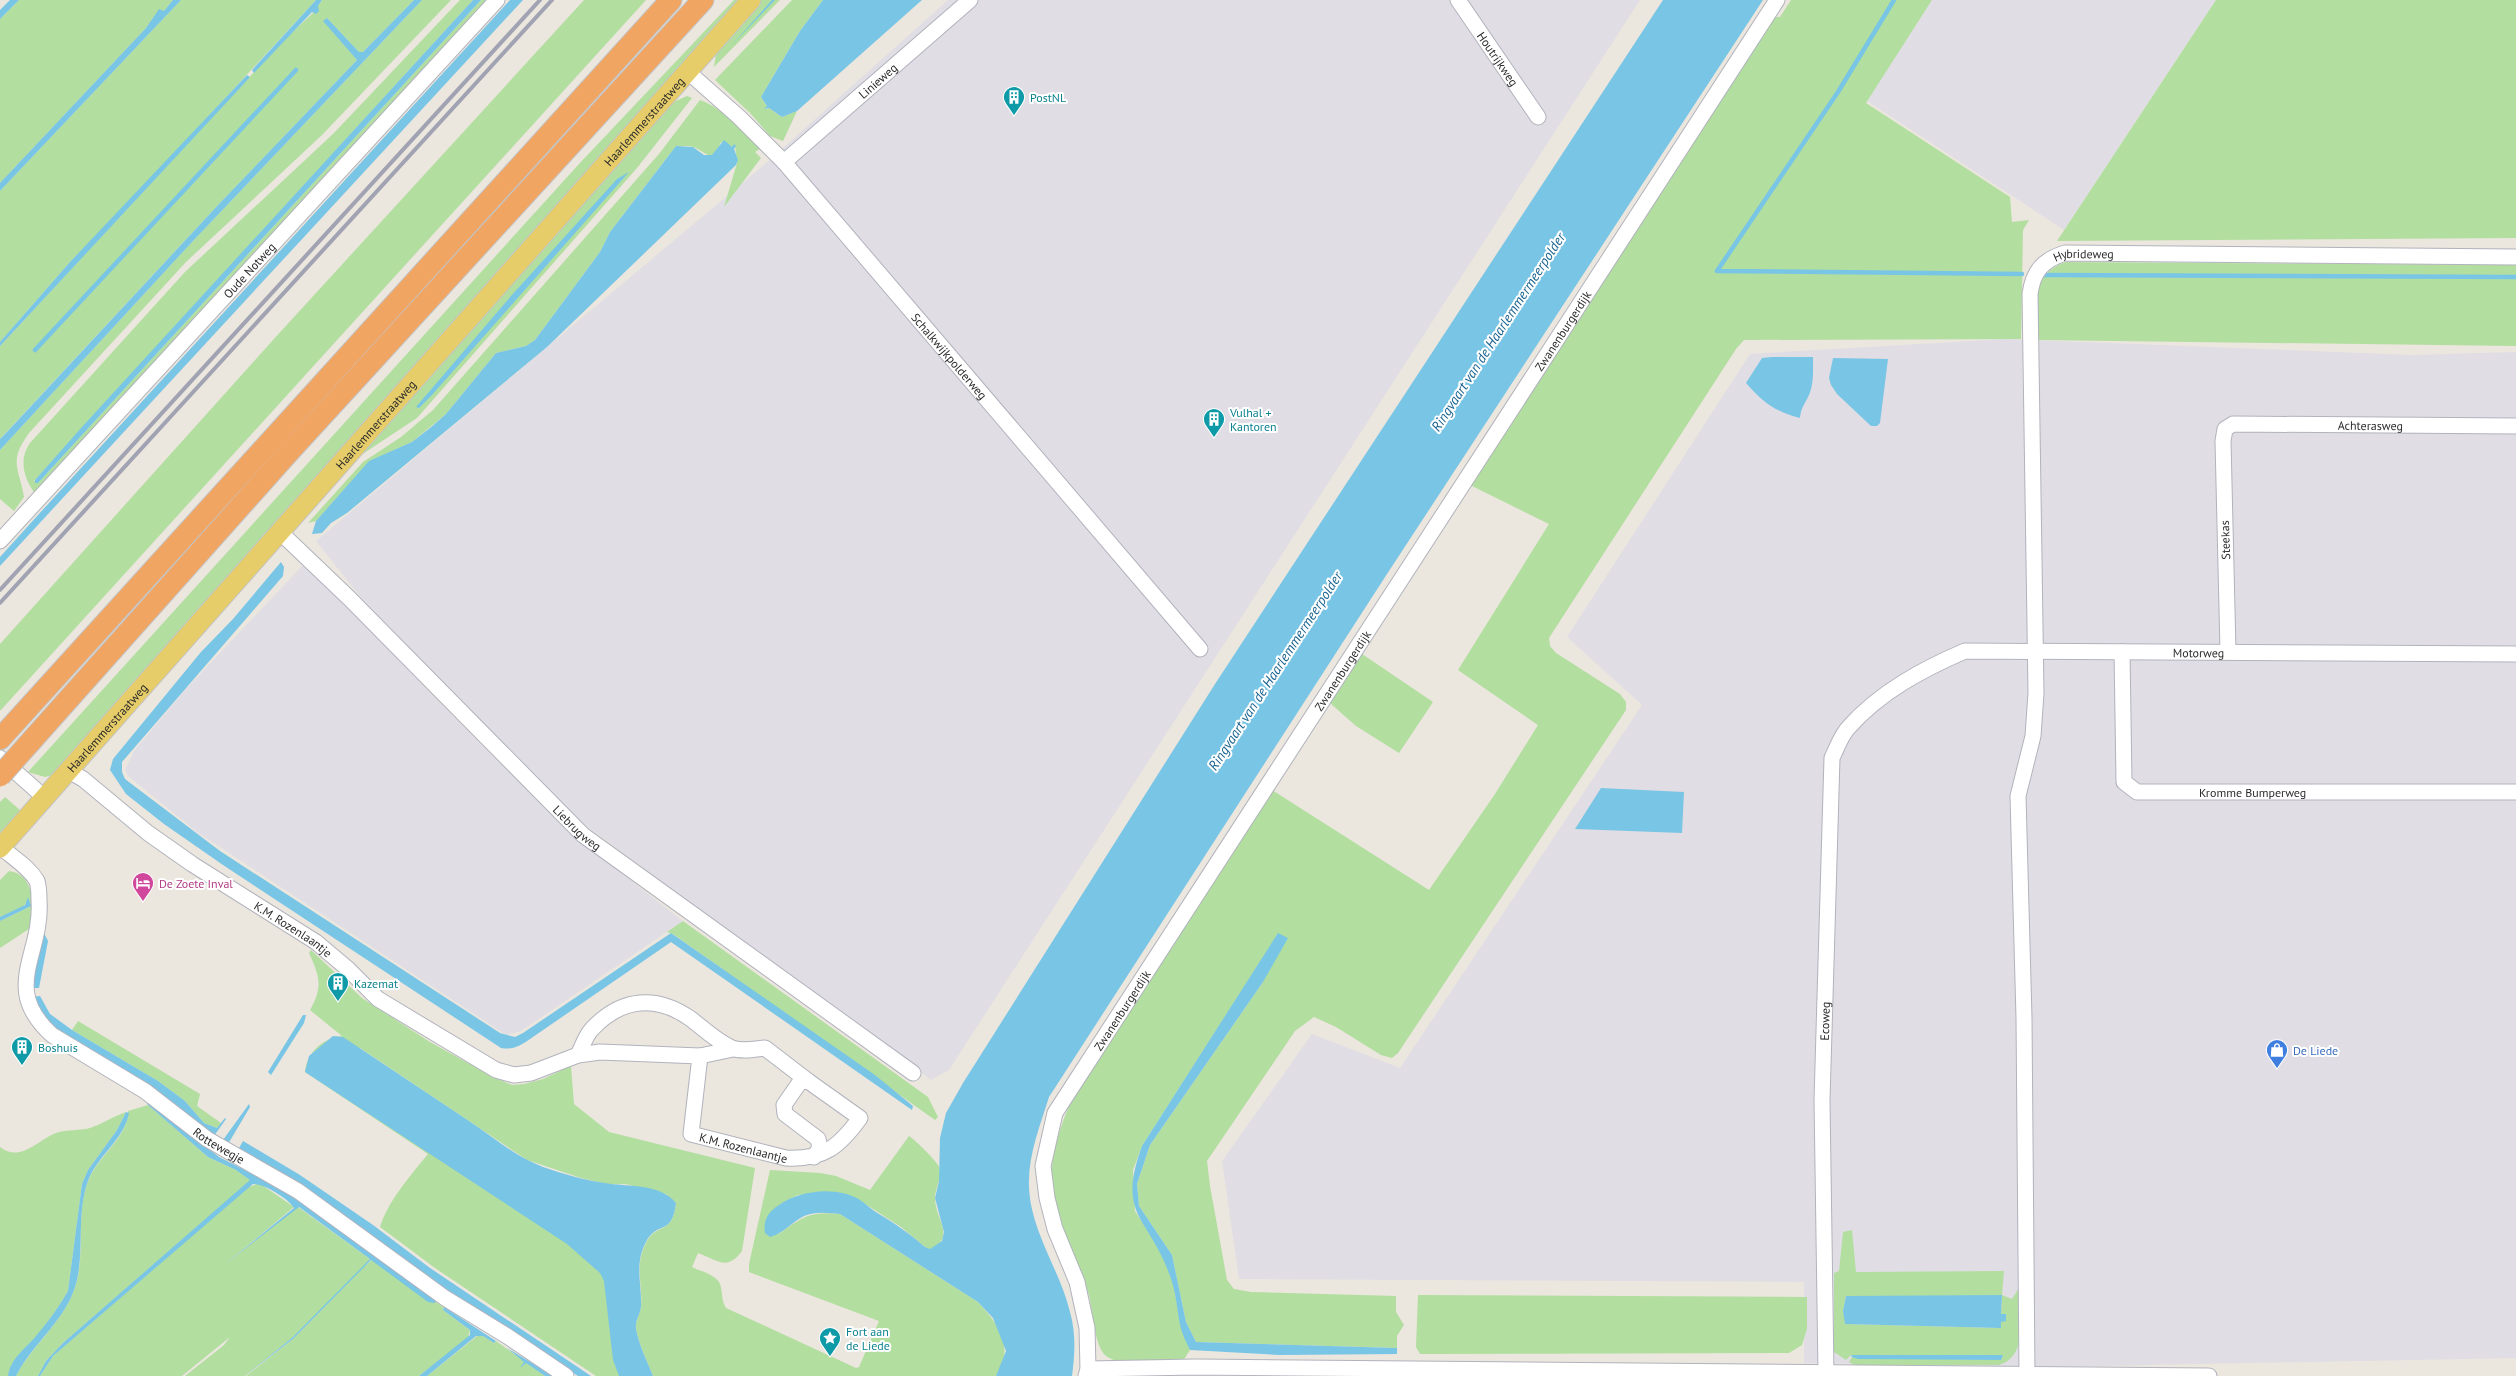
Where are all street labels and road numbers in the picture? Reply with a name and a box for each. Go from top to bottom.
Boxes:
street label: Houtrijkweg [1474,29,1522,89]
street label: Linieweg [855,60,900,101]
street label: Haarlemmerstraatweg [600,74,687,169]
street label: Oude Notweg [220,239,278,301]
street label: Hybrideweg [2050,245,2114,264]
street label: Zwanenburgerdijk [1531,287,1594,373]
street label: Schalkwijkpolderweg [909,310,991,402]
street label: Haarlemmerstraatweg [332,377,419,472]
street label: Achterasweg [2338,417,2403,433]
street label: Steekas [2217,520,2233,560]
street label: Zwanenburgerdijk [1311,627,1374,713]
street label: Motorweg [2173,645,2224,660]
street label: Haarlemmerstraatweg [63,680,150,775]
street label: Kromme Bumperweg [2199,785,2306,800]
street label: Liebrugweg [550,802,604,853]
street label: K.M. Rozenlaantje [252,898,336,960]
street label: Zwanenburgerdijk [1090,967,1153,1053]
street label: Ecoweg [1816,1001,1832,1041]
street label: Rottewegje [191,1124,248,1167]
street label: K.M. Rozenlaantje [698,1129,789,1166]

